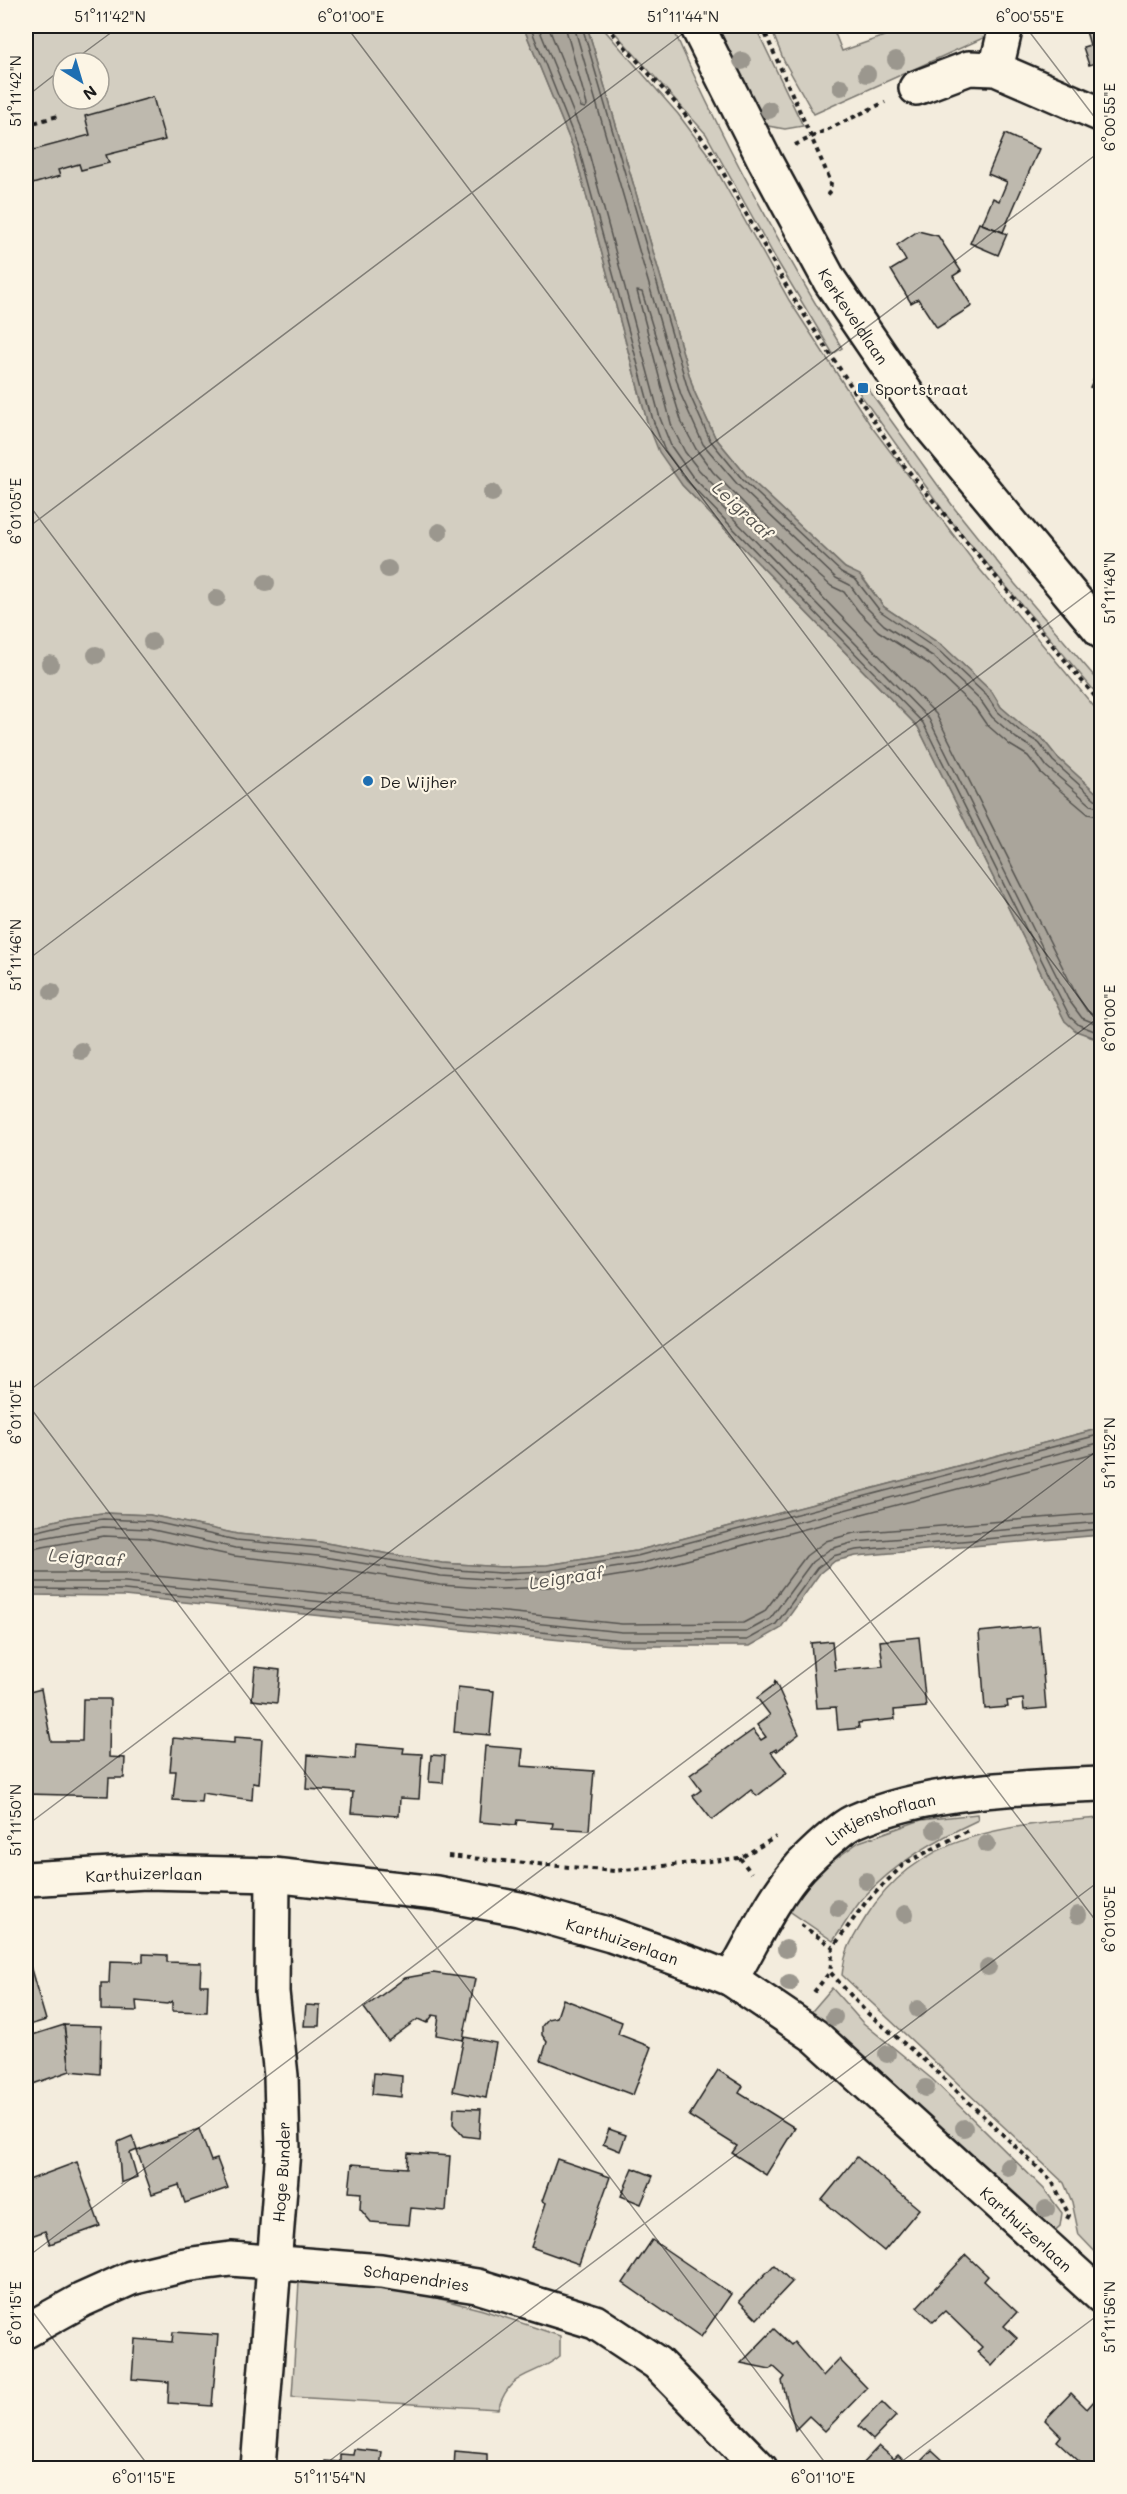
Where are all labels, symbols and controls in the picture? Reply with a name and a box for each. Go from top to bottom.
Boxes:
text: 51°11'42"N [74,6,146,26]
text: 6°01'00"E [318,6,385,26]
text: 51°11'44"N [647,6,719,26]
text: 6°00'55"E [996,6,1064,26]
north arrow [51,51,111,111]
text: 51°11'42"N [5,55,25,127]
text: N [79,81,102,105]
text: 6°00'55"E [1099,83,1119,151]
street label: Kerkeveldlaan [814,264,894,368]
place label: Sportstraat [875,378,968,399]
marker: Sportstraat [856,381,870,395]
water label: Leigraaf [707,476,780,546]
text: 6°01'05"E [5,478,25,544]
text: 51°11'48"N [1099,552,1119,624]
place label: De Wijher [380,771,457,792]
marker: De Wijher [361,774,375,788]
text: 51°11'46"N [5,919,25,991]
text: 6°01'00"E [1099,984,1119,1051]
text: 6°01'10"E [5,1380,25,1444]
text: 51°11'52"N [1099,1417,1119,1489]
water label: Leigraaf [48,1542,126,1572]
water label: Leigraaf [527,1559,607,1595]
text: 51°11'50"N [5,1784,25,1856]
street label: Lintjenshoflaan [820,1788,937,1850]
street label: Karthuizerlaan [85,1861,203,1886]
text: 6°01'05"E [1099,1886,1119,1952]
street label: Karthuizerlaan [564,1912,682,1969]
street label: Hoge Bunder [267,2121,293,2223]
street label: Karthuizerlaan [976,2181,1077,2276]
street label: Schapendries [363,2259,471,2295]
text: 6°01'15"E [5,2281,25,2345]
text: 51°11'56"N [1099,2281,1119,2353]
text: 6°01'15"E [112,2467,176,2487]
text: 51°11'54"N [294,2467,366,2487]
text: 6°01'10"E [791,2467,855,2487]

